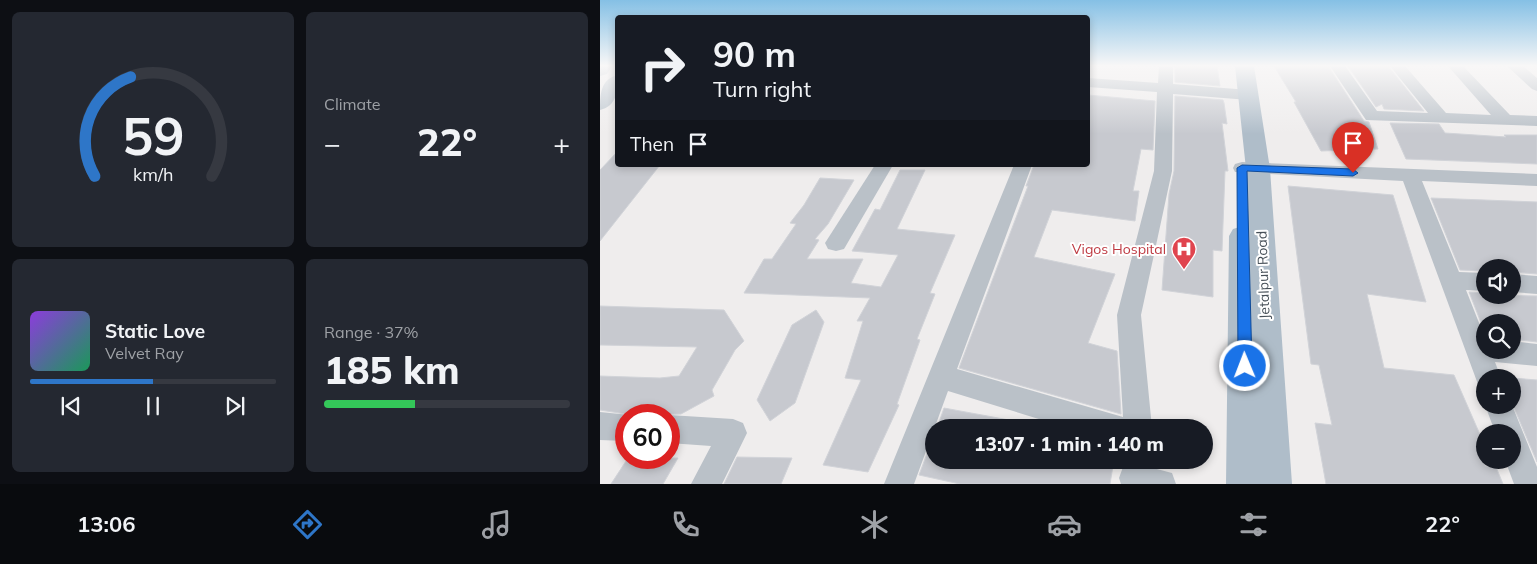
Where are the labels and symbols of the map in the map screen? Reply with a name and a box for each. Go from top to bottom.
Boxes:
pin [1332,122,1374,173]
street label: Jetalpur Road [1252,231,1274,319]
hospital icon: Vigos Hospital [1171,236,1197,270]
place label: Vigos Hospital [1072,240,1166,258]
position arrow [1218,339,1270,391]
speed limit sign: 60 [615,404,680,469]

